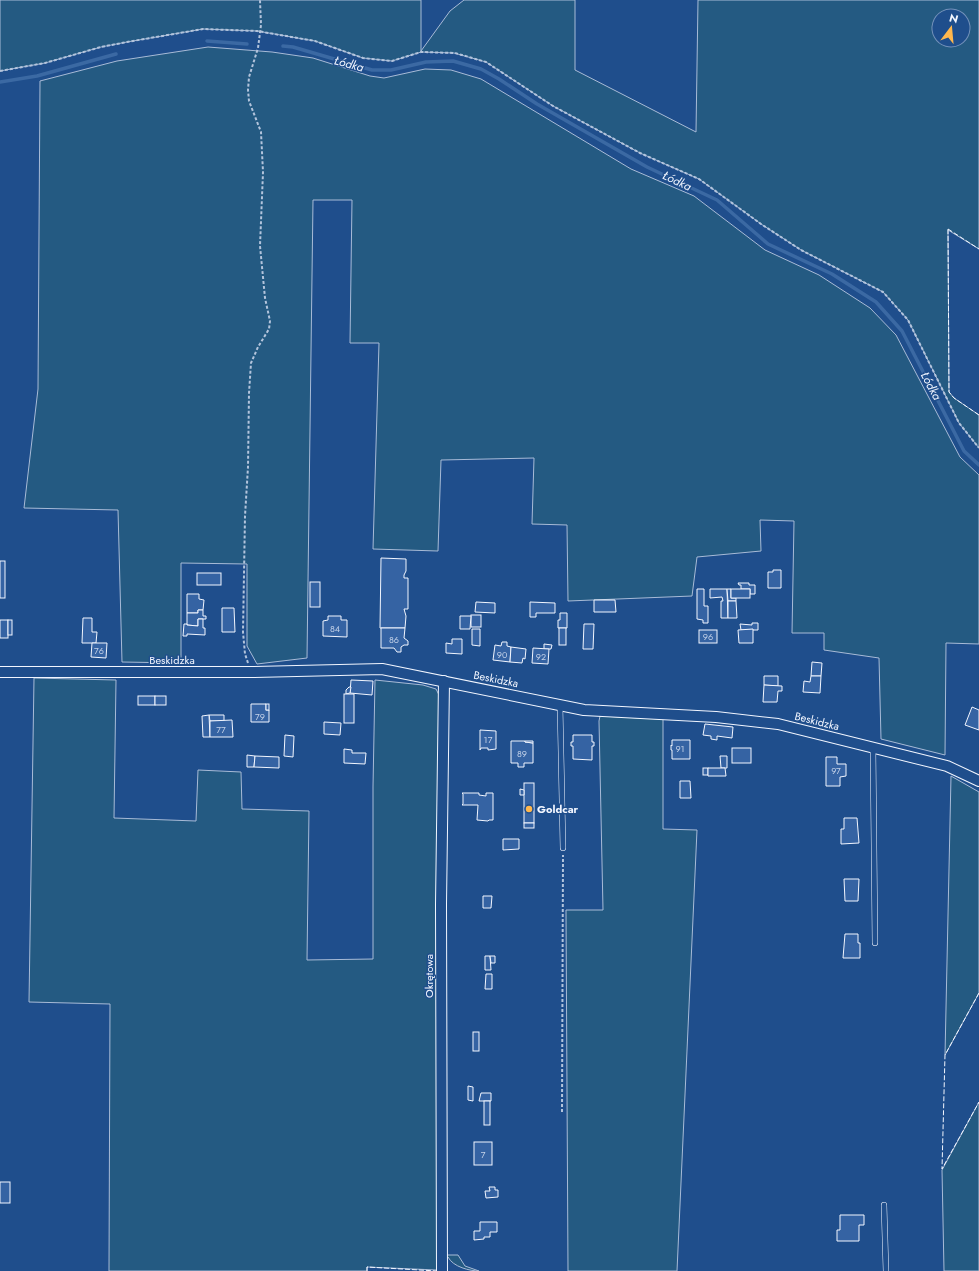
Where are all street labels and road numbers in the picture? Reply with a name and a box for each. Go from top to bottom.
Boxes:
street label: Beskidzka [149,652,195,668]
street label: Beskidzka [472,667,520,691]
street label: Beskidzka [793,708,841,734]
street label: Okrętowa [421,954,437,998]

